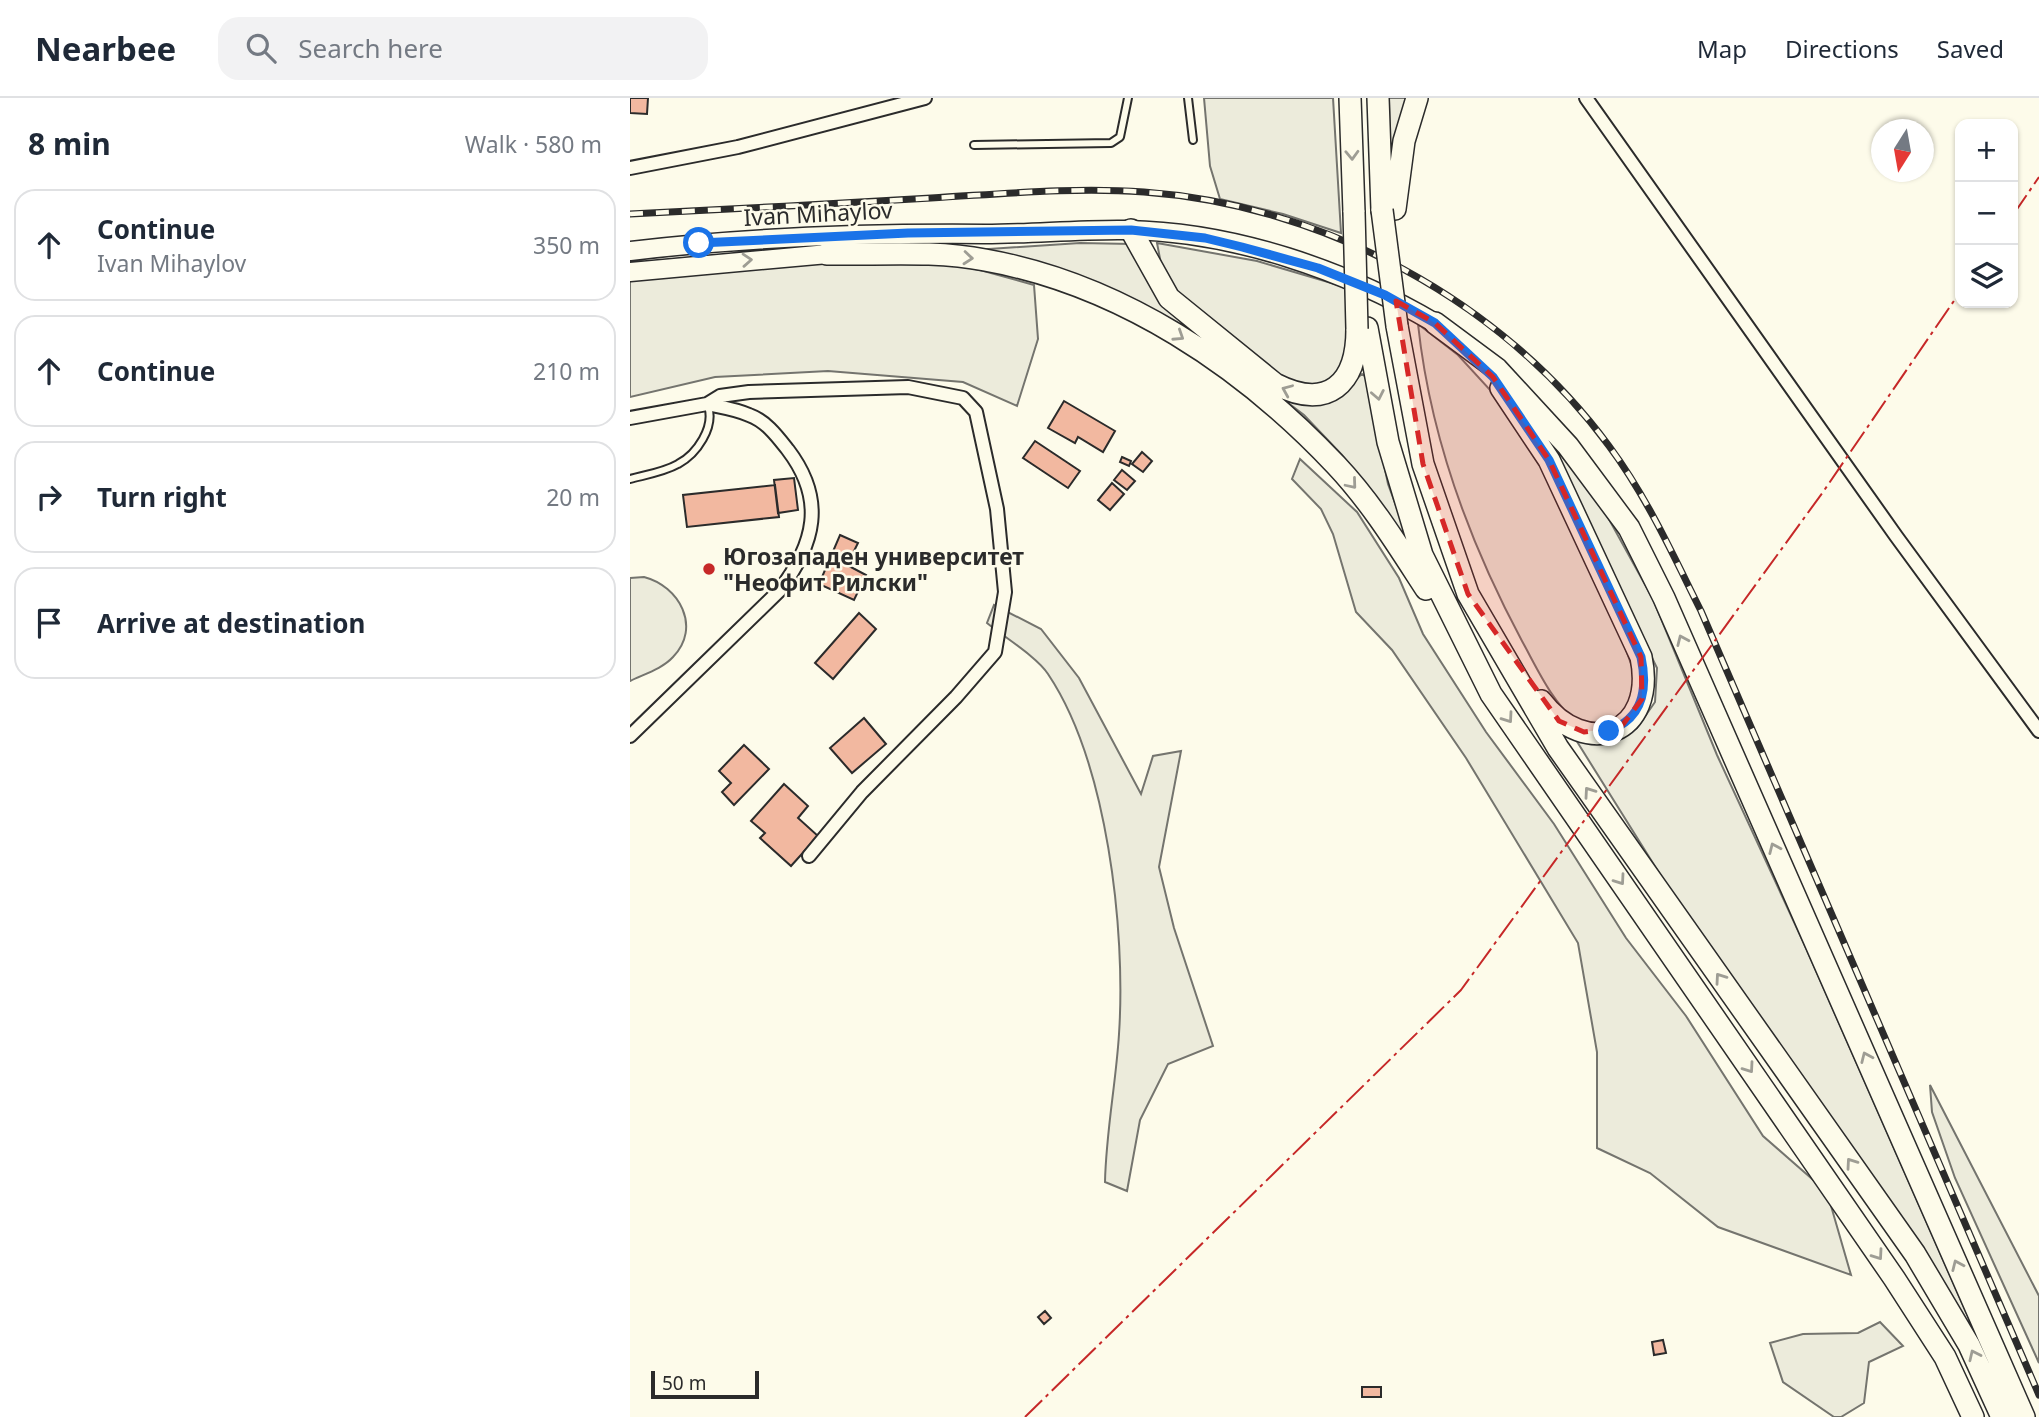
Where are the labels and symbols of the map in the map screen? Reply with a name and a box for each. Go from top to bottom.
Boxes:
north arrow [1871,119,1934,182]
one-way arrow [1344,150,1360,161]
street label: Ivan Mihaylov [743,193,894,233]
route start [683,227,714,258]
one-way arrow [963,250,974,265]
one-way arrow [741,253,752,268]
one-way arrow [1172,328,1185,341]
one-way arrow [1282,384,1294,398]
one-way arrow [1370,389,1385,401]
one-way arrow [1344,475,1356,488]
place label: Югозападен университет "Неофит Рилски" [723,540,1024,598]
marker: Югозападен университет "Неофит Рилски" [701,561,717,577]
one-way arrow [1677,635,1691,647]
one-way arrow [1500,710,1512,723]
route end [1593,715,1624,746]
one-way arrow [1585,787,1597,800]
one-way arrow [1768,843,1782,855]
one-way arrow [1612,872,1624,885]
one-way arrow [1716,973,1728,986]
one-way arrow [1860,1051,1874,1063]
one-way arrow [1741,1060,1754,1073]
one-way arrow [1847,1158,1859,1171]
one-way arrow [1870,1247,1882,1260]
one-way arrow [1951,1260,1965,1272]
one-way arrow [1968,1350,1982,1362]
scale bar [651,1368,760,1400]

